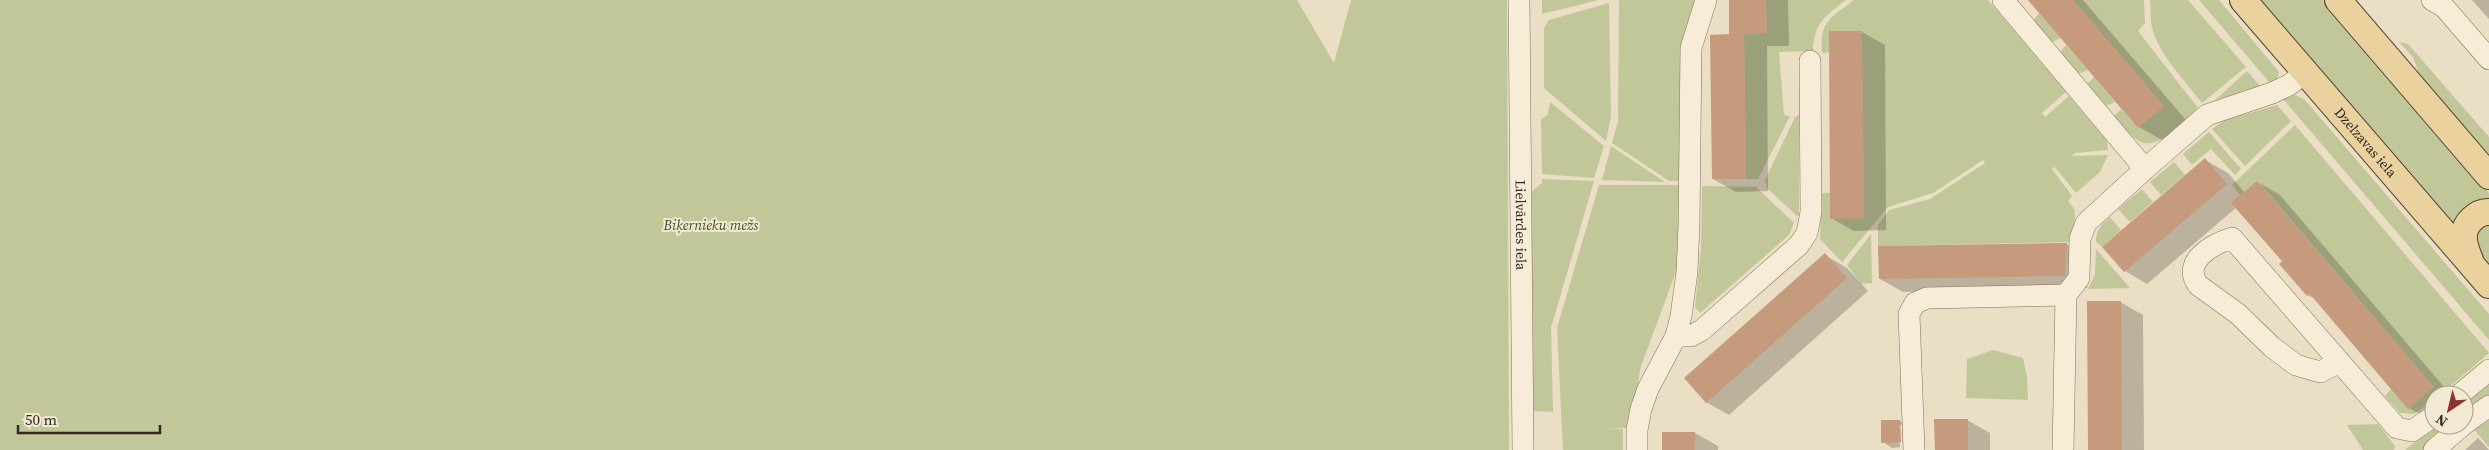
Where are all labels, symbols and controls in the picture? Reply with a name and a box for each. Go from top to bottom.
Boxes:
street label: Dzelzavas iela [2330,103,2402,182]
street label: Lielvārdes iela [1511,180,1531,271]
park label: Biķernieku mežs [663,215,759,235]
north arrow [2424,385,2474,435]
scale bar [18,402,160,434]
text: 50 m [25,409,57,430]
text: N [2432,410,2451,432]

